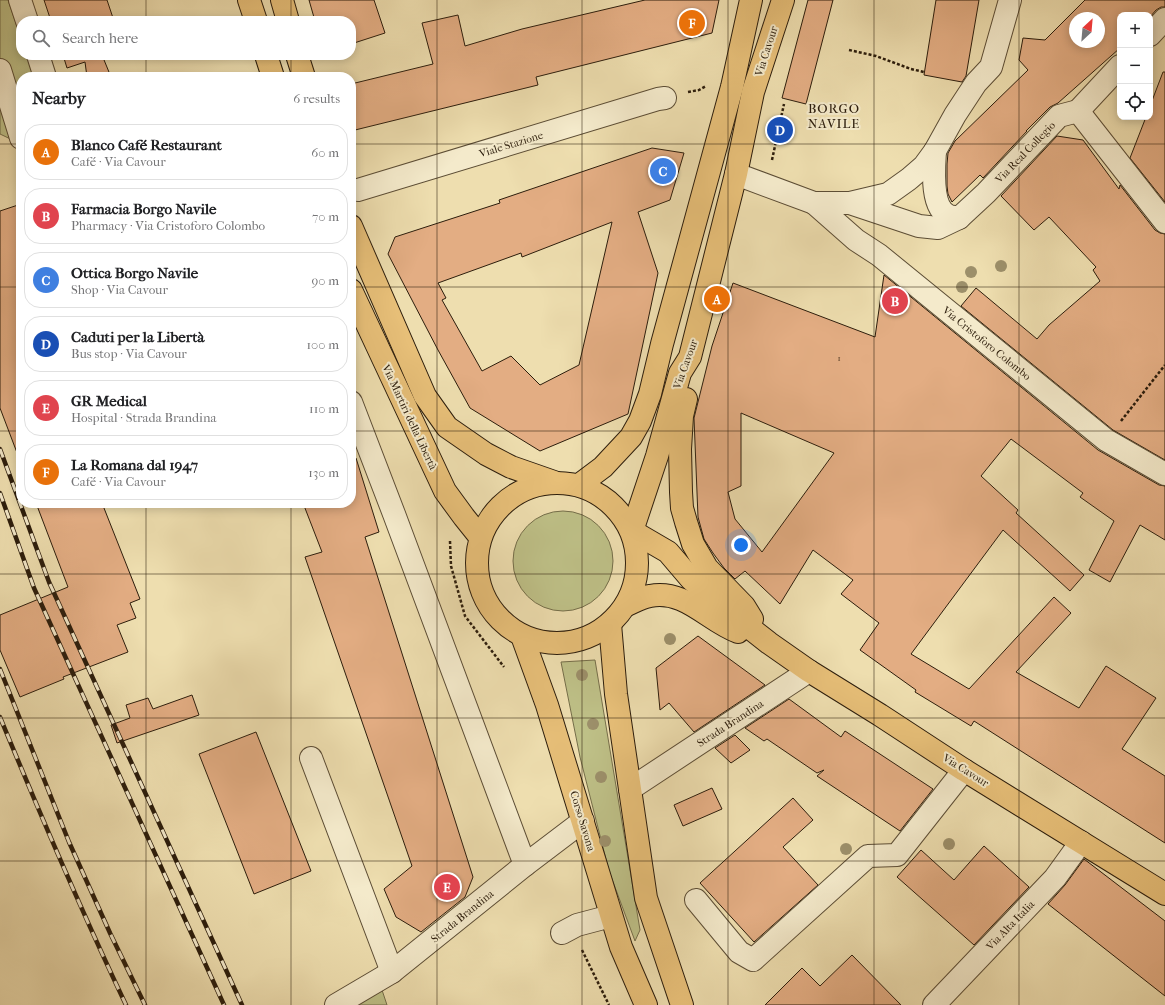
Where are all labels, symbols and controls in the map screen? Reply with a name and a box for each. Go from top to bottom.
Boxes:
pin: F [679,8,705,38]
north arrow [1069,12,1105,48]
map controls [1117,12,1153,120]
button: + [1117,12,1153,48]
search box [16,16,356,60]
street label: Via Cavour [752,24,781,79]
icon: search [30,27,52,49]
text: Search here [62,29,138,47]
button: − [1117,48,1153,84]
button: locate [1117,84,1153,120]
text: Nearby [32,88,86,108]
text: 6 results [293,91,340,106]
district label: BORGO NAVILE [808,101,860,131]
pin: D [767,115,793,145]
street label: Via Real Collegio [992,119,1058,187]
street label: Viale Stazione [477,128,545,161]
text: Blanco Café Restaurant [71,136,222,154]
text: A [42,145,50,160]
text: 60 m [311,145,339,160]
text: Café · Via Cavour [71,154,166,169]
pin: C [650,156,676,186]
text: Farmacia Borgo Navile [71,200,216,218]
text: B [42,209,50,224]
text: 70 m [312,209,339,224]
text: Pharmacy · Via Cristoforo Colombo [71,218,265,233]
text: Ottica Borgo Navile [71,264,198,282]
text: C [42,273,50,288]
text: 90 m [311,273,339,288]
text: Shop · Via Cavour [71,282,168,297]
pin: A [704,284,730,314]
pin: B [882,286,908,316]
street label: Via Cristoforo Colombo [939,303,1034,383]
text: Caduti per la Libertà [71,328,204,346]
text: D [41,337,51,352]
text: 100 m [306,337,339,352]
street label: Via Cavour [670,337,701,392]
text: Bus stop · Via Cavour [71,346,187,361]
house number: 1 [837,353,841,363]
street label: Via Martiri della Libertà [379,362,440,473]
text: GR Medical [71,392,147,410]
text: E [42,401,50,416]
text: 110 m [309,401,339,416]
text: Hospital · Strada Brandina [71,410,216,425]
text: La Romana dal 1947 [71,456,198,474]
text: F [43,465,49,480]
text: 130 m [308,465,339,480]
text: Café · Via Cavour [71,474,166,489]
your location [731,535,751,555]
street label: Strada Brandina [695,697,767,750]
street label: Via Cavour [939,751,991,790]
street label: Corso Savona [567,789,598,854]
pin: E [434,872,460,902]
street label: Strada Brandina [428,887,497,946]
street label: Via Alta Italia [983,897,1038,954]

